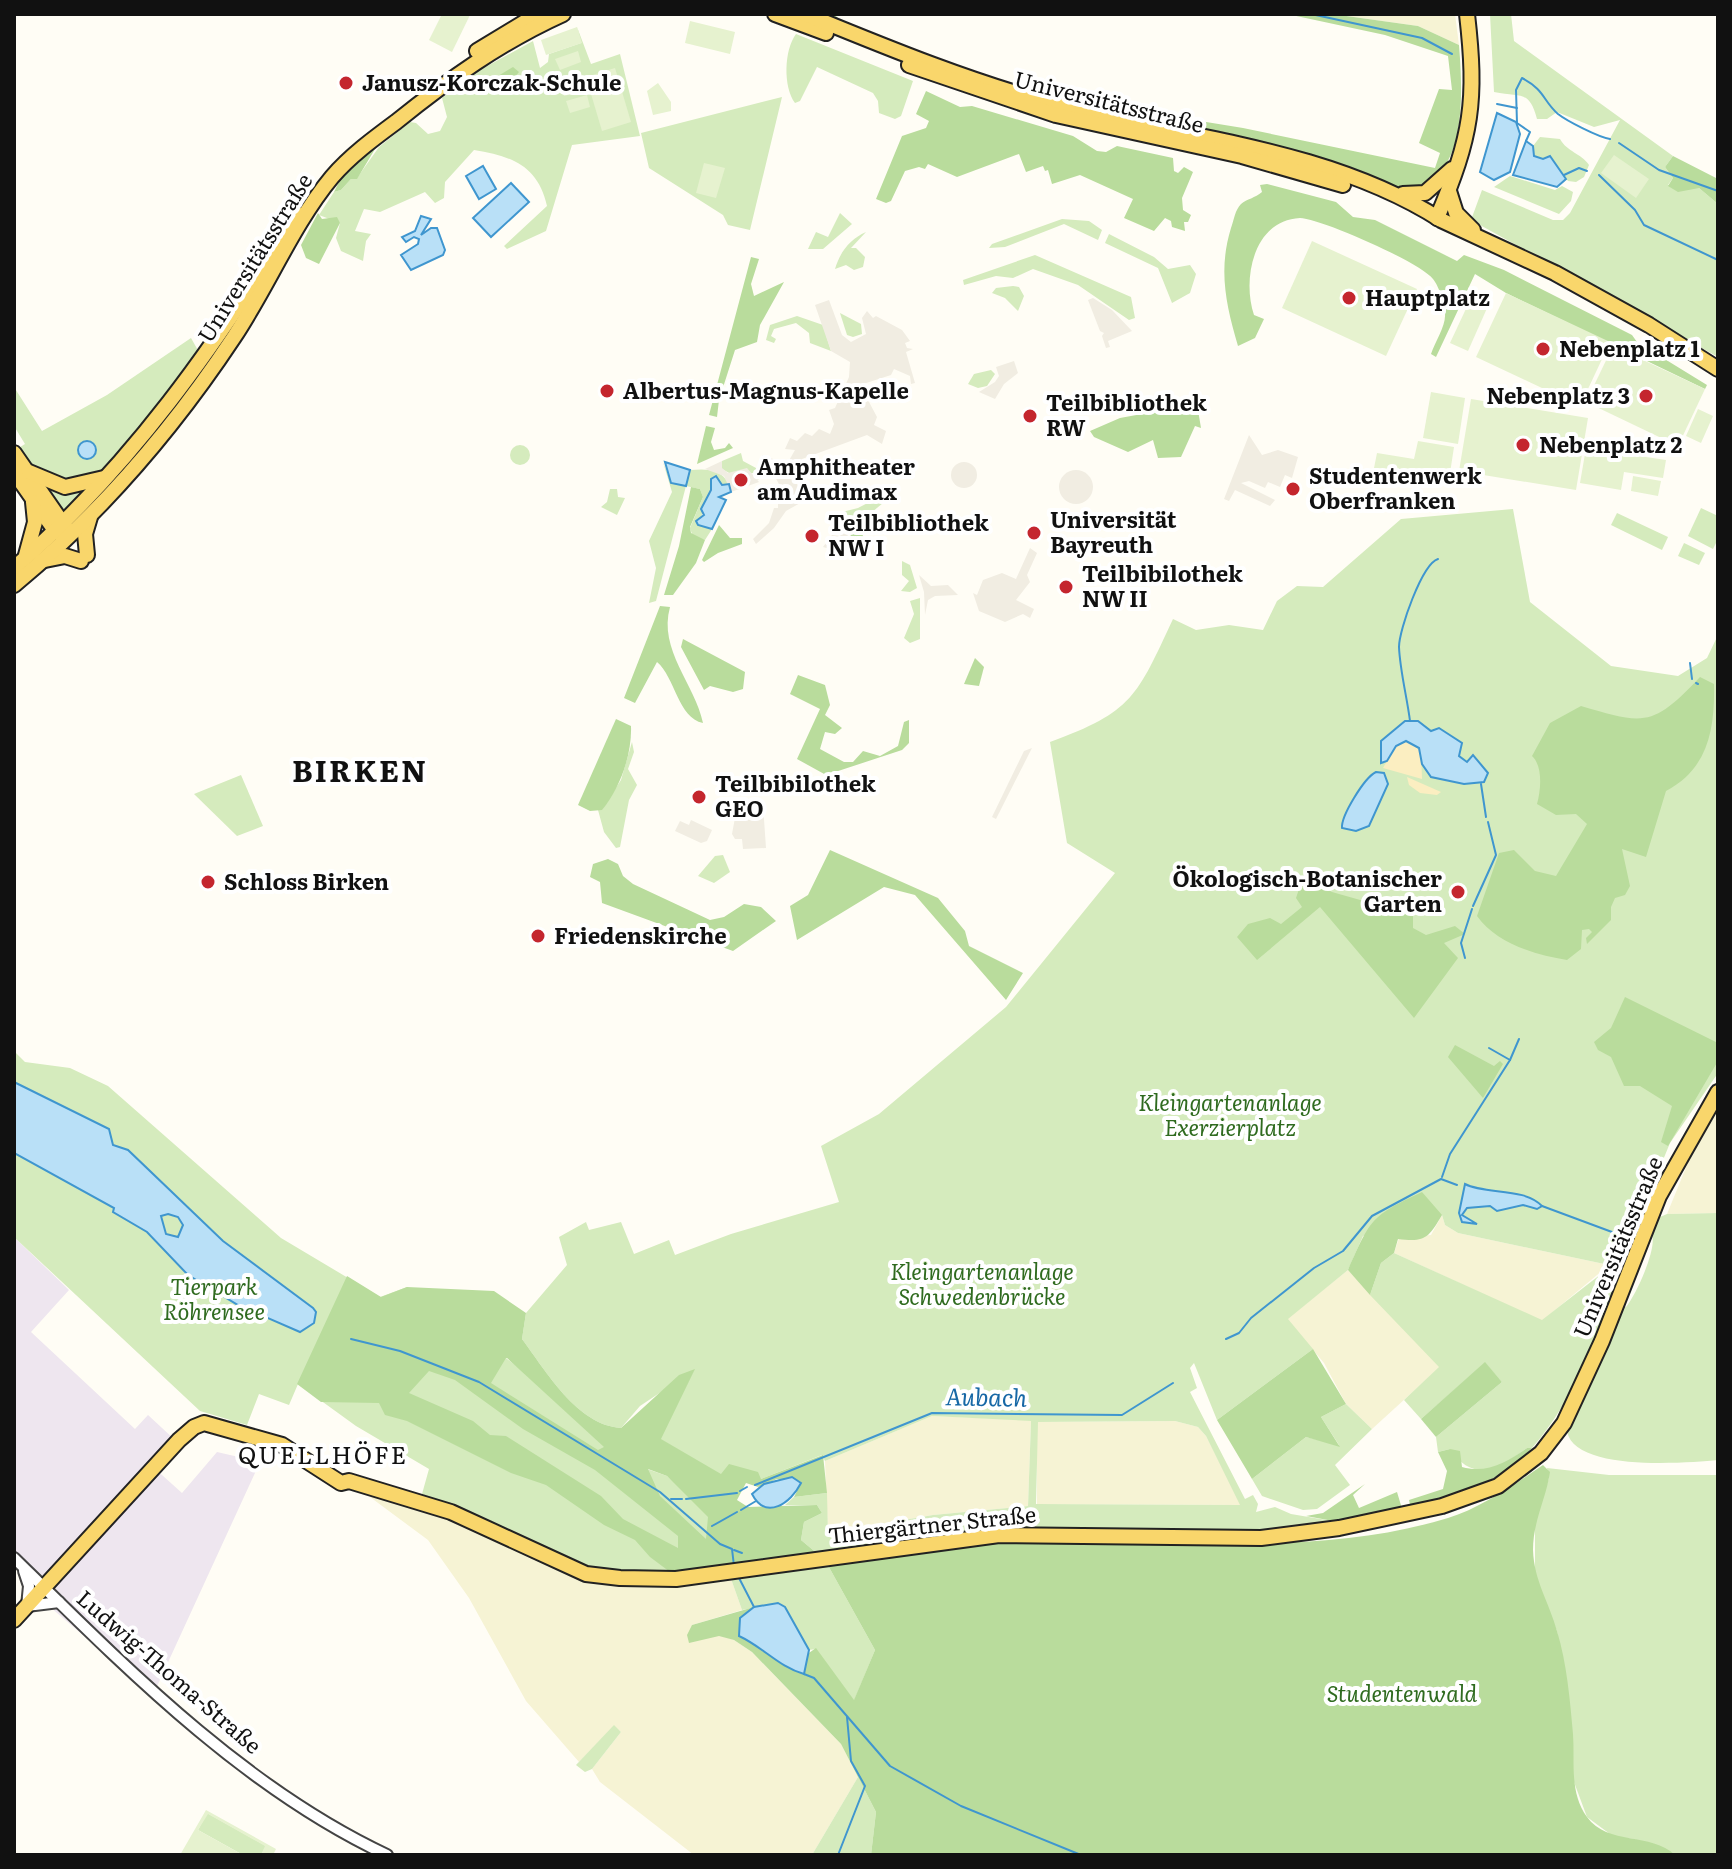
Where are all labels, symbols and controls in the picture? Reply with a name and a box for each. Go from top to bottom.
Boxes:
street label: Universitätsstraße [1011,61,1208,140]
place label: Janusz-Korczak-Schule [362,65,622,98]
marker: Janusz-Korczak-Schule [337,74,355,92]
street label: Universitätsstraße [188,166,319,348]
place label: Hauptplatz [1365,280,1490,313]
marker: Hauptplatz [1340,289,1358,307]
place label: Nebenplatz 1 [1559,331,1700,364]
marker: Nebenplatz 1 [1534,340,1552,358]
place label: Albertus-Magnus-Kapelle [623,373,909,406]
place label: Nebenplatz 3 [1486,378,1630,411]
marker: Albertus-Magnus-Kapelle [598,382,616,400]
place label: Teilbibliothek RW [1046,385,1207,443]
marker: Nebenplatz 3 [1637,387,1655,405]
marker: Teilbibliothek RW [1021,407,1039,425]
place label: Nebenplatz 2 [1539,427,1682,460]
marker: Nebenplatz 2 [1514,436,1532,454]
place label: Amphitheater am Audimax [757,449,915,507]
place label: Studentenwerk Oberfranken [1309,458,1482,516]
marker: Amphitheater am Audimax [732,471,750,489]
marker: Studentenwerk Oberfranken [1284,480,1302,498]
place label: Universität Bayreuth [1050,502,1177,560]
place label: Teilbibliothek NW I [828,505,989,563]
marker: Universität Bayreuth [1025,524,1043,542]
marker: Teilbibliothek NW I [803,527,821,545]
place label: Teilbibilothek NW II [1082,556,1243,614]
marker: Teilbibilothek NW II [1057,578,1075,596]
district label: BIRKEN [292,747,428,791]
place label: Teilbibilothek GEO [715,766,876,824]
marker: Teilbibilothek GEO [690,788,708,806]
place label: Ökologisch-Botanischer Garten [1173,861,1442,919]
place label: Schloss Birken [224,864,389,897]
marker: Schloss Birken [199,873,217,891]
marker: Ökologisch-Botanischer Garten [1449,883,1467,901]
place label: Friedenskirche [554,918,727,951]
marker: Friedenskirche [529,927,547,945]
park label: Kleingartenanlage Exerzierplatz [1138,1085,1322,1143]
street label: Universitätsstraße [1563,1151,1670,1342]
park label: Kleingartenanlage Schwedenbrücke [890,1254,1074,1312]
park label: Tierpark Röhrensee [163,1269,265,1327]
water label: Aubach [945,1377,1027,1414]
district label: QUELLHÖFE [238,1436,408,1471]
street label: Thiergärtner Straße [826,1496,1037,1551]
street label: Ludwig-Thoma-Straße [70,1581,270,1761]
park label: Studentenwald [1327,1676,1478,1709]

